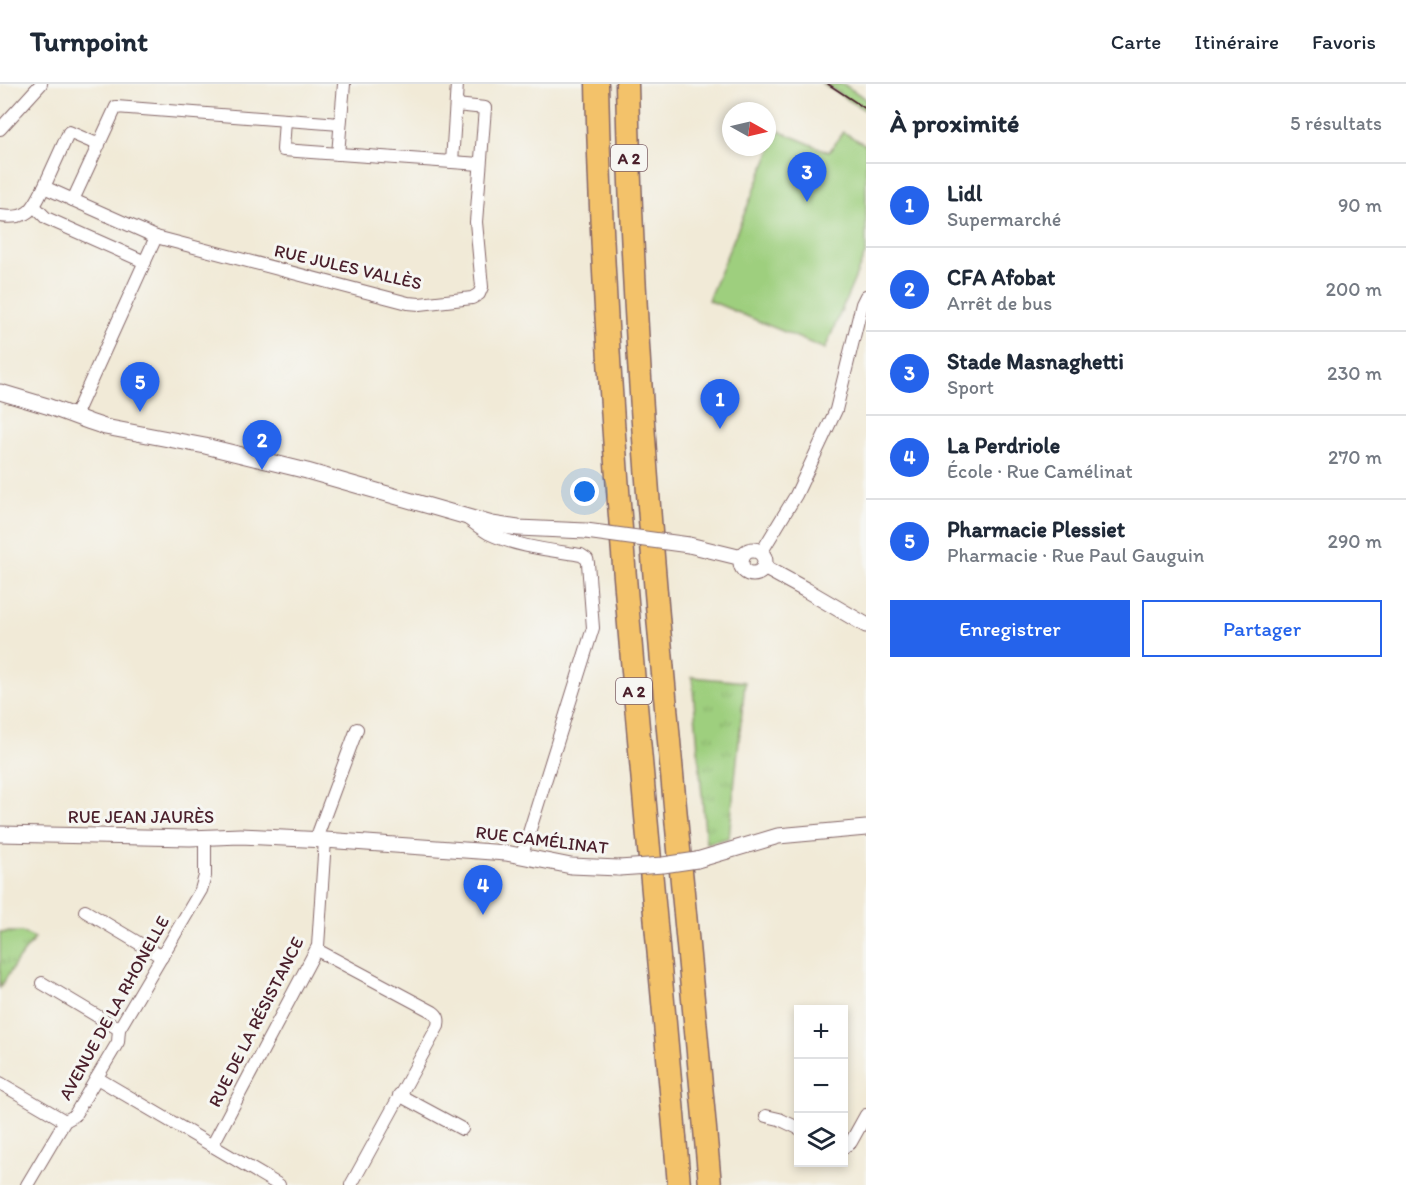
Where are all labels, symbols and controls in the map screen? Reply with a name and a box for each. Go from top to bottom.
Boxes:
text: Turnpoint [30,24,148,58]
text: Carte [1111,29,1161,54]
text: Itinéraire [1194,29,1279,54]
text: Favoris [1312,29,1376,54]
north arrow [722,102,776,156]
text: À proximité [890,107,1019,139]
text: 5 résultats [1290,111,1382,135]
road number: A 2 [611,145,647,171]
pin: 3 [788,152,826,202]
text: Lidl [947,180,982,207]
text: 1 [905,193,914,217]
text: 90 m [1338,193,1382,217]
text: Supermarché [947,207,1061,231]
street label: RUE JULES VALLÈS [272,239,424,295]
text: CFA Afobat [947,264,1055,291]
text: 2 [904,277,915,301]
text: 200 m [1326,277,1382,301]
text: Arrêt de bus [947,291,1052,315]
text: Stade Masnaghetti [947,348,1124,375]
text: 3 [904,361,915,385]
text: 230 m [1327,361,1382,385]
pin: 5 [120,362,160,412]
text: Sport [947,375,994,399]
pin: 1 [700,380,740,429]
pin: 2 [242,420,282,470]
text: La Perdriole [947,432,1060,459]
text: 4 [903,445,916,469]
text: 270 m [1328,445,1382,469]
text: École · Rue Camélinat [947,459,1133,483]
your location [570,477,599,506]
text: Pharmacie Plessiet [947,516,1125,543]
text: 5 [904,529,915,553]
text: 290 m [1327,529,1382,553]
text: Pharmacie · Rue Paul Gauguin [947,543,1204,567]
button: Enregistrer [890,600,1130,657]
button: Partager [1142,600,1382,657]
road number: A 2 [616,678,652,704]
street label: RUE JEAN JAURÈS [68,806,214,828]
street label: RUE CAMÉLINAT [474,821,610,859]
pin: 4 [464,866,502,915]
street label: AVENUE DE LA RHONELLE [54,912,174,1104]
street label: RUE DE LA RÉSISTANCE [204,933,309,1111]
map controls [794,1005,848,1167]
button: + [794,1005,848,1059]
button: − [794,1059,848,1113]
button: layers [794,1113,848,1167]

